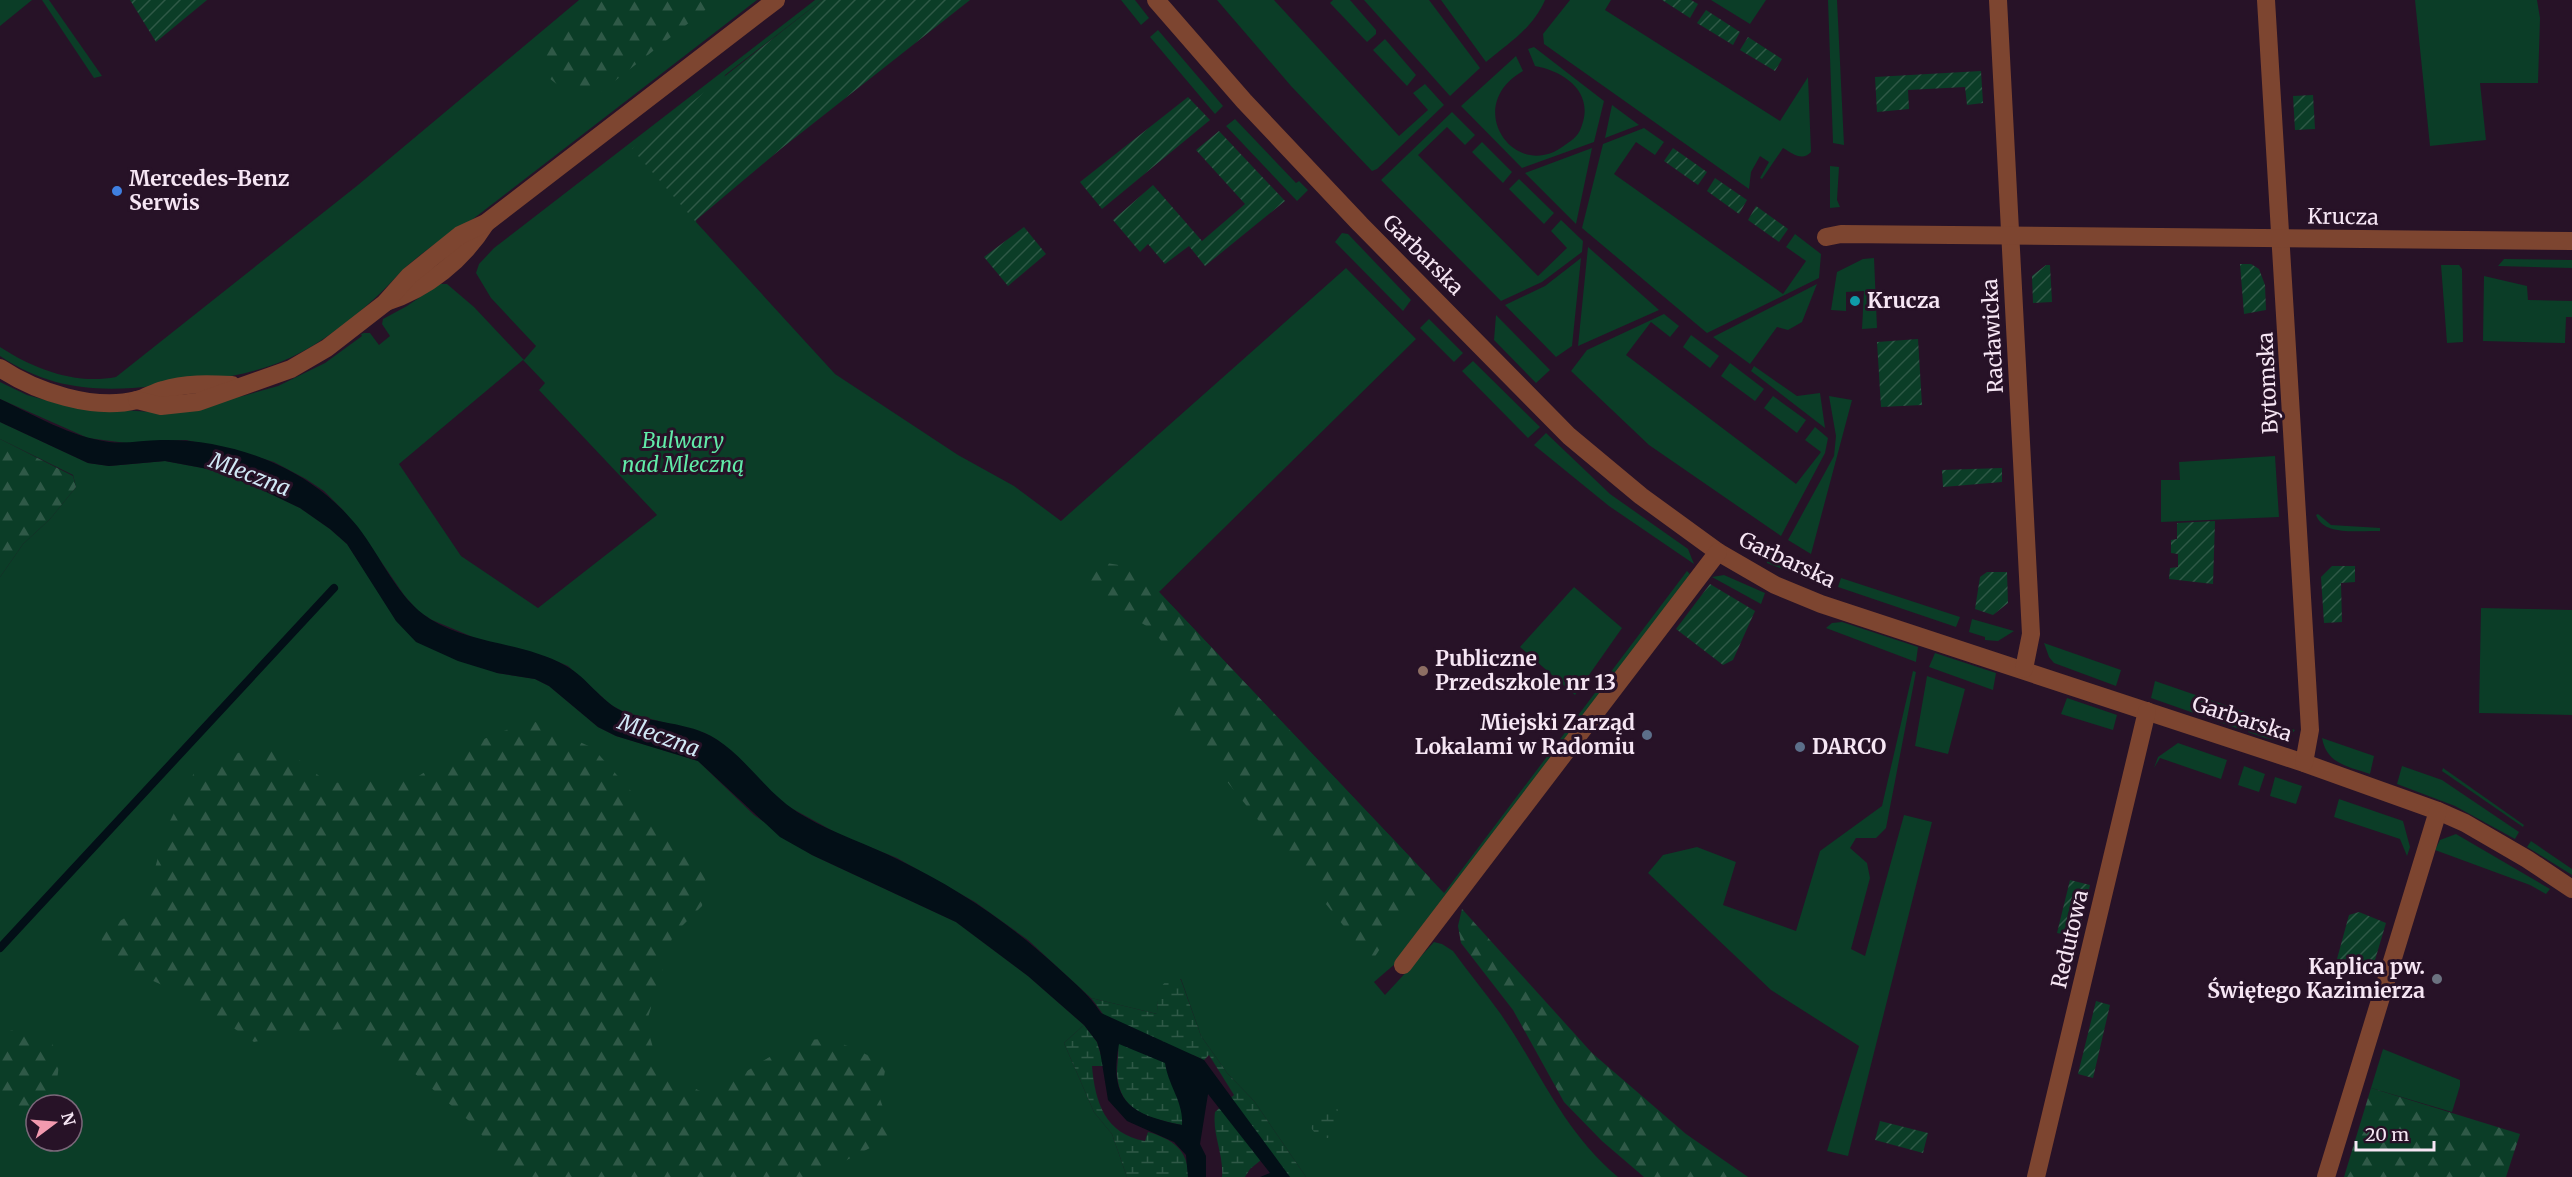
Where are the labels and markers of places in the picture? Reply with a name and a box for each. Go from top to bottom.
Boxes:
place label: Mercedes-Benz Serwis [129,165,290,216]
marker: Mercedes-Benz Serwis [110,184,124,198]
place label: Krucza [1867,287,1941,314]
marker: Krucza [1848,294,1862,308]
place label: Publiczne Przedszkole nr 13 [1435,645,1616,696]
marker: Publiczne Przedszkole nr 13 [1416,664,1430,678]
place label: Miejski Zarząd Lokalami w Radomiu [1415,709,1635,760]
marker: Miejski Zarząd Lokalami w Radomiu [1640,728,1654,742]
place label: DARCO [1812,733,1886,760]
marker: DARCO [1793,740,1807,754]
place label: Kaplica pw. Świętego Kazimierza [2207,953,2425,1004]
marker: Kaplica pw. Świętego Kazimierza [2430,972,2444,986]

